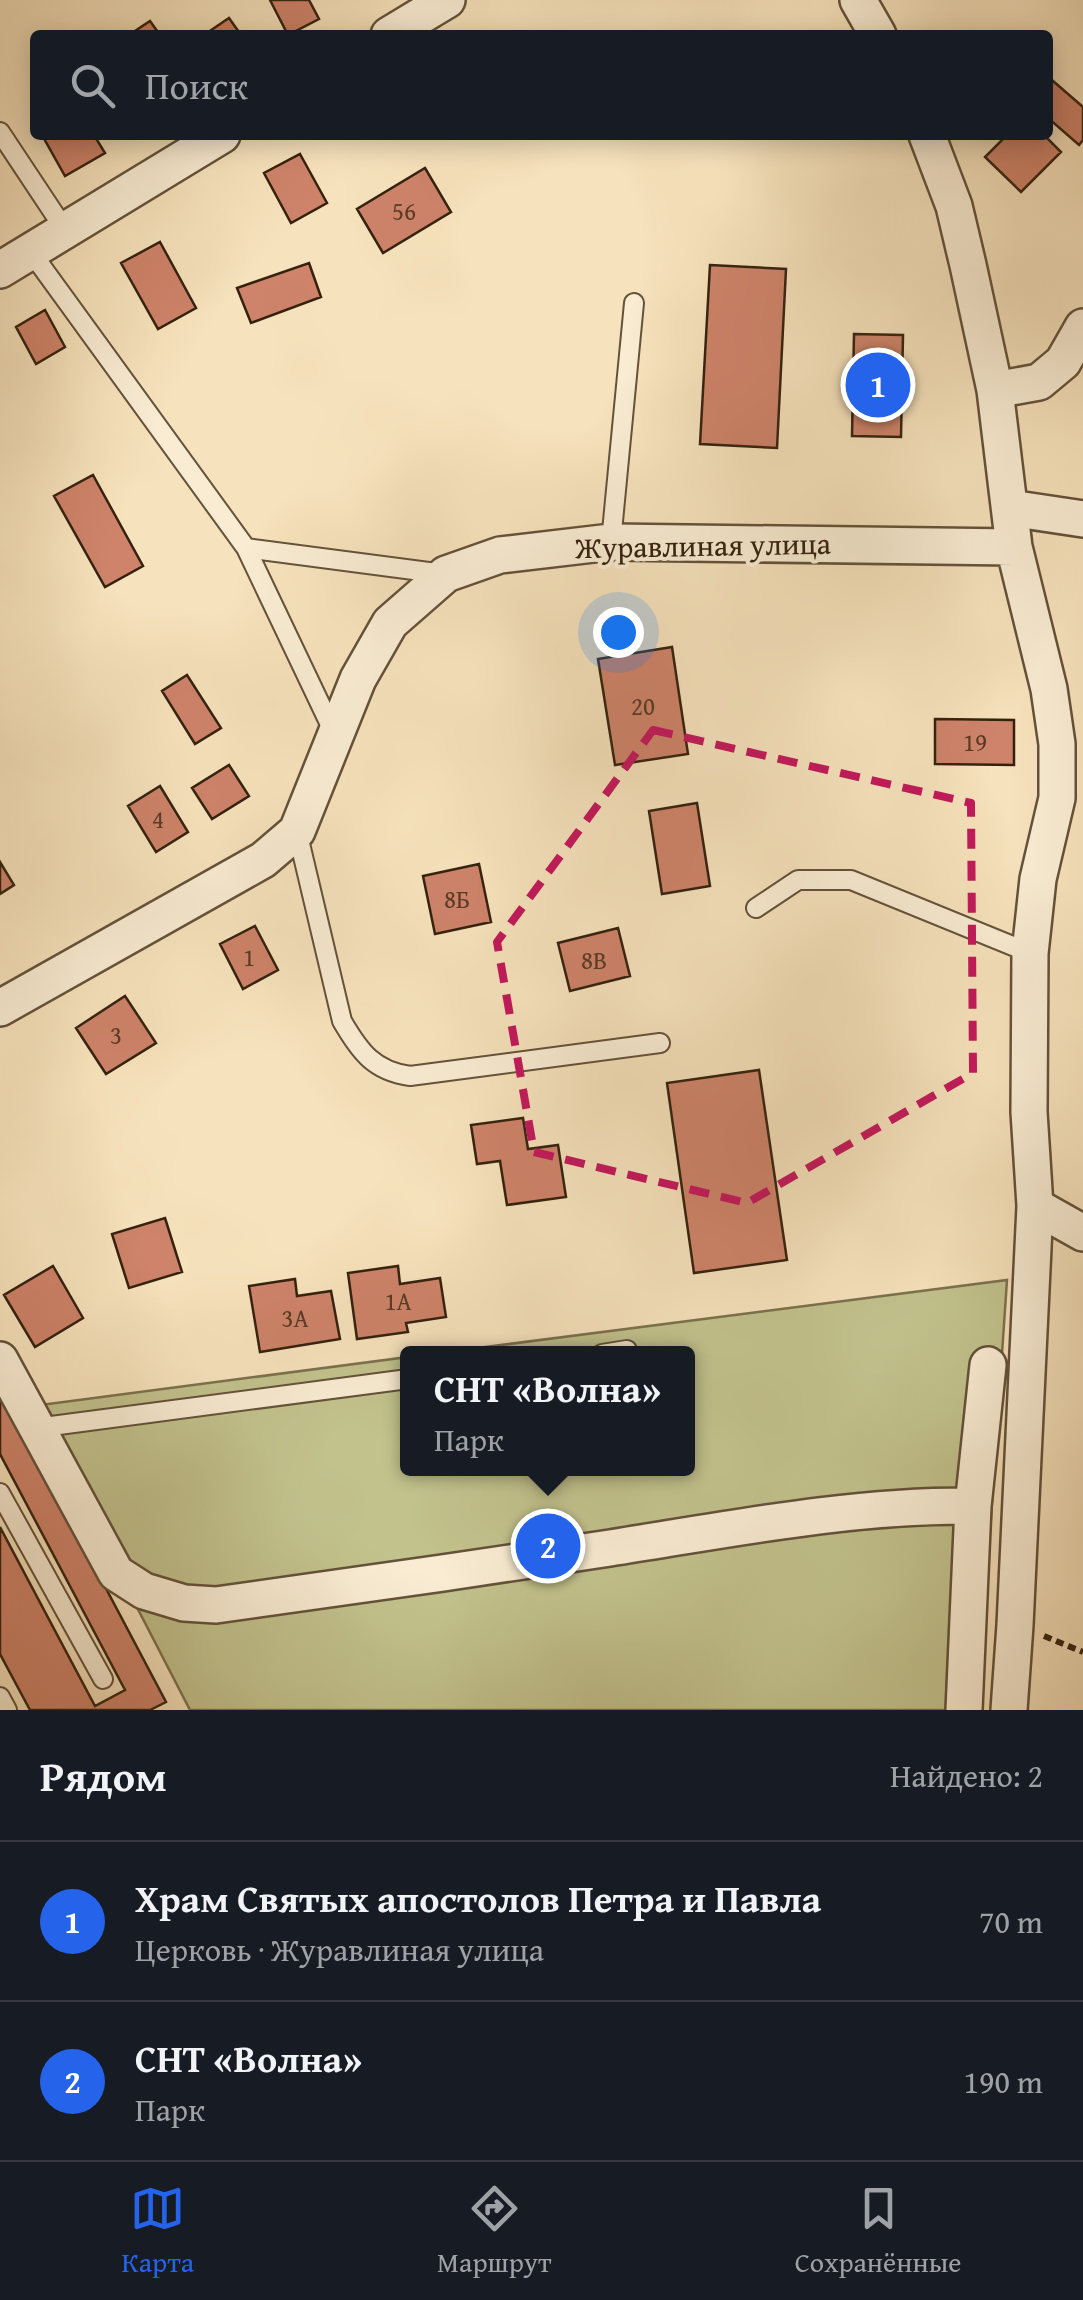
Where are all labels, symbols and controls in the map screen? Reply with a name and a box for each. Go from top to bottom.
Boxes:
search box [30,30,1053,140]
text: Поиск [145,57,248,113]
icon: search [65,58,120,113]
house number: 56 [392,193,416,229]
pin: 1 [846,348,910,422]
street label: Журавлиная улица [574,521,832,569]
your location [593,607,644,658]
house number: 20 [631,688,655,724]
house number: 19 [963,724,987,760]
house number: 4 [152,801,164,837]
house number: 8Б [444,881,470,917]
house number: 1 [243,939,255,975]
house number: 8В [581,942,607,978]
house number: 3 [110,1017,122,1053]
house number: 1А [384,1283,412,1319]
house number: 3А [281,1300,309,1336]
popup [400,1346,695,1476]
text: СНТ «Волна» [434,1360,661,1416]
text: Парк [434,1416,504,1463]
pin: 2 [516,1508,580,1584]
text: Рядом [40,1745,167,1806]
text: Найдено: 2 [890,1752,1043,1799]
text: Храм Святых апостолов Петра и Павла [135,1870,821,1926]
text: 1 [64,1898,81,1945]
text: 70 m [979,1898,1043,1945]
text: Церковь · Журавлиная улица [135,1926,544,1973]
text: СНТ «Волна» [135,2030,362,2086]
text: 2 [64,2058,81,2105]
text: 190 m [964,2058,1043,2105]
text: Парк [135,2086,205,2133]
tab: Карта [122,2181,194,2282]
tab: Маршрут [437,2181,552,2282]
tab: Сохранённые [795,2181,961,2282]

